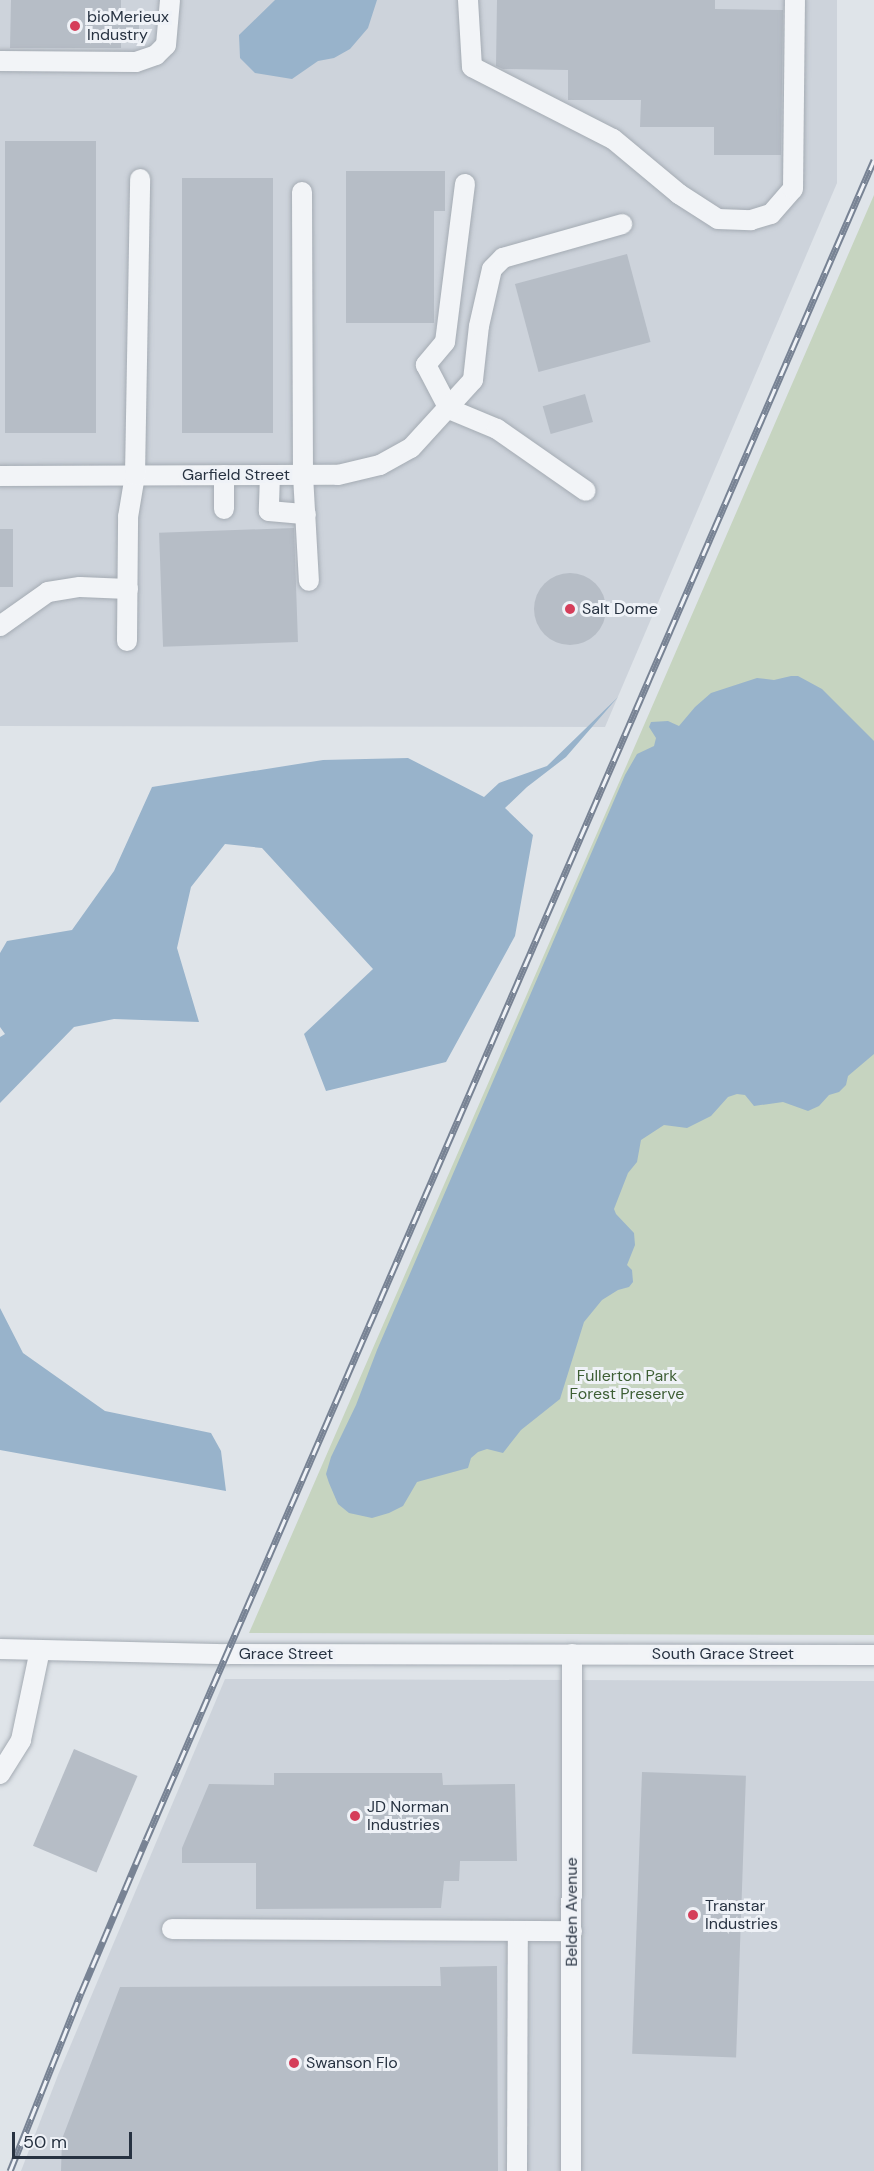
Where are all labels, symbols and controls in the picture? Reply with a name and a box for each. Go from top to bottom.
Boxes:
place label: bioMerieux Industry [87,7,169,45]
marker: bioMerieux Industry [68,19,82,33]
street label: Garfield Street [182,465,290,485]
place label: Salt Dome [582,599,658,619]
marker: Salt Dome [563,602,577,616]
park label: Fullerton Park Forest Preserve [570,1366,684,1404]
street label: Grace Street [239,1644,333,1664]
street label: South Grace Street [652,1644,794,1664]
place label: JD Norman Industries [367,1797,449,1835]
marker: JD Norman Industries [348,1809,362,1823]
street label: Belden Avenue [562,1857,582,1967]
place label: Transtar Industries [705,1896,778,1934]
marker: Transtar Industries [686,1908,700,1922]
place label: Swanson Flo [306,2053,398,2073]
marker: Swanson Flo [287,2056,301,2070]
scale bar [15,2120,135,2158]
text: 50 m [23,2130,67,2154]

